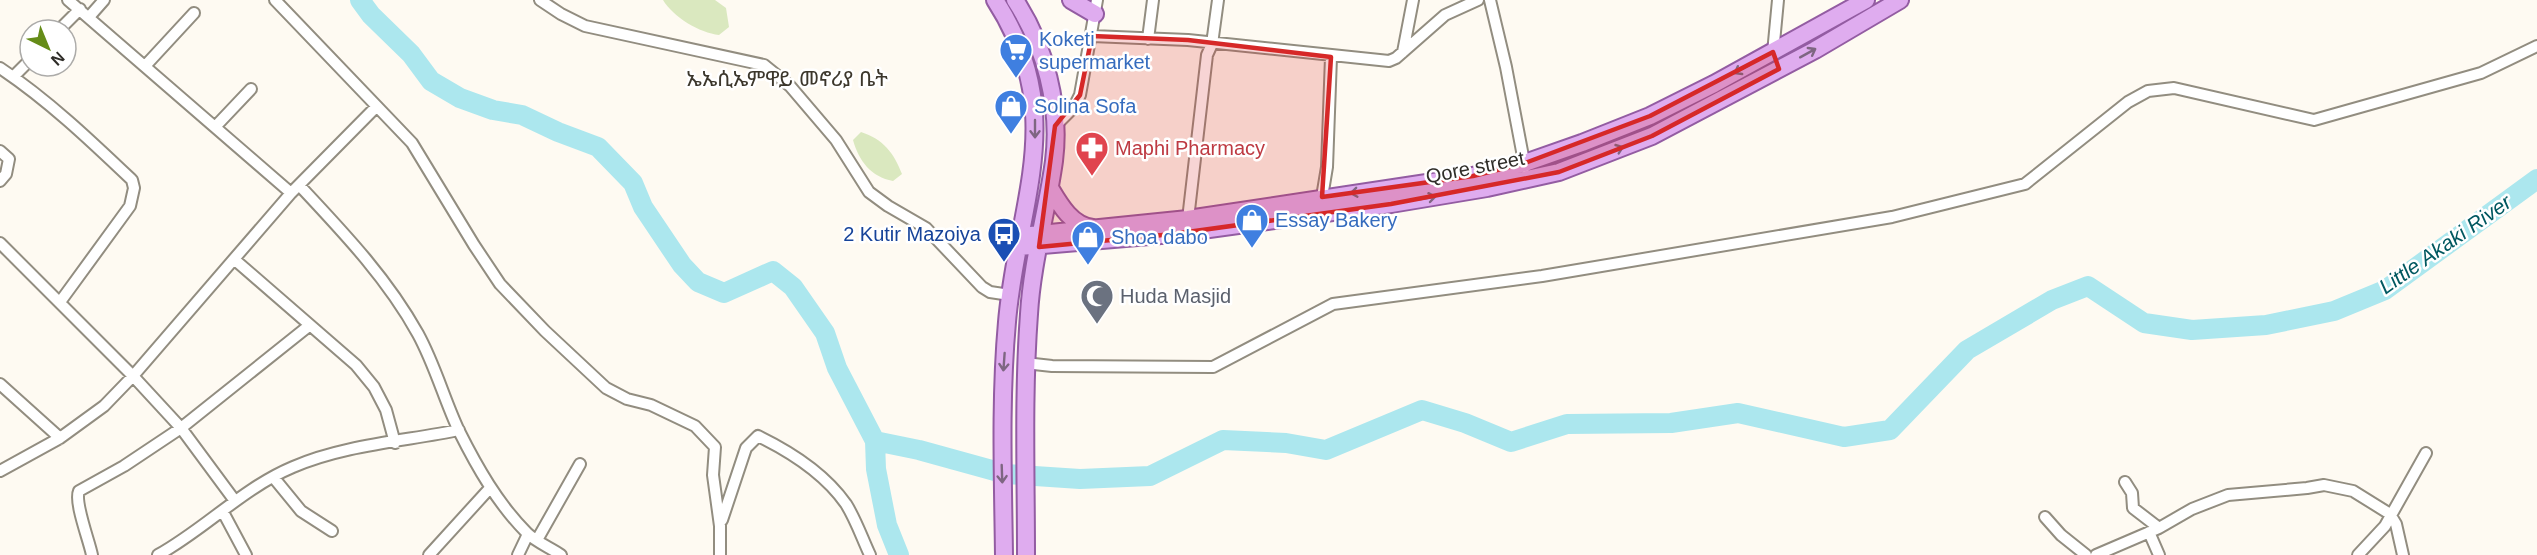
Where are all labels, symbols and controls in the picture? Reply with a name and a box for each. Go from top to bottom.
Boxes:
north arrow [18,18,78,78]
place label: Koketi supermarket [1039,28,1151,73]
supermarket icon: Koketi supermarket [998,32,1034,79]
one-way arrow [1799,47,1817,58]
text: N [48,48,68,69]
one-way arrow [1734,63,1751,75]
district label: ኤኤሲኤምዋይ መኖሪያ ቤት [686,67,888,90]
shop icon: Solina Sofa [993,88,1029,135]
place label: Solina Sofa [1034,95,1137,117]
one-way arrow [1029,119,1041,139]
pharmacy icon: Maphi Pharmacy [1074,130,1110,177]
place label: Maphi Pharmacy [1115,137,1265,159]
one-way arrow [1606,143,1624,154]
street label: Qore street [1424,147,1527,187]
one-way arrow [1350,187,1370,198]
water label: Little Akaki River [2375,189,2516,298]
one-way arrow [1417,192,1437,203]
shop icon: Essay Bakery [1234,202,1270,249]
place label: Essay Bakery [1275,209,1397,231]
bus stop icon: 2 Kutir Mazoiya [986,216,1022,263]
shop icon: Shoa dabo [1070,219,1106,266]
place label: 2 Kutir Mazoiya [843,223,982,245]
place label: Shoa dabo [1111,226,1208,248]
mosque icon: Huda Masjid [1079,278,1115,325]
place label: Huda Masjid [1120,285,1231,307]
one-way arrow [998,352,1009,372]
one-way arrow [996,463,1008,483]

